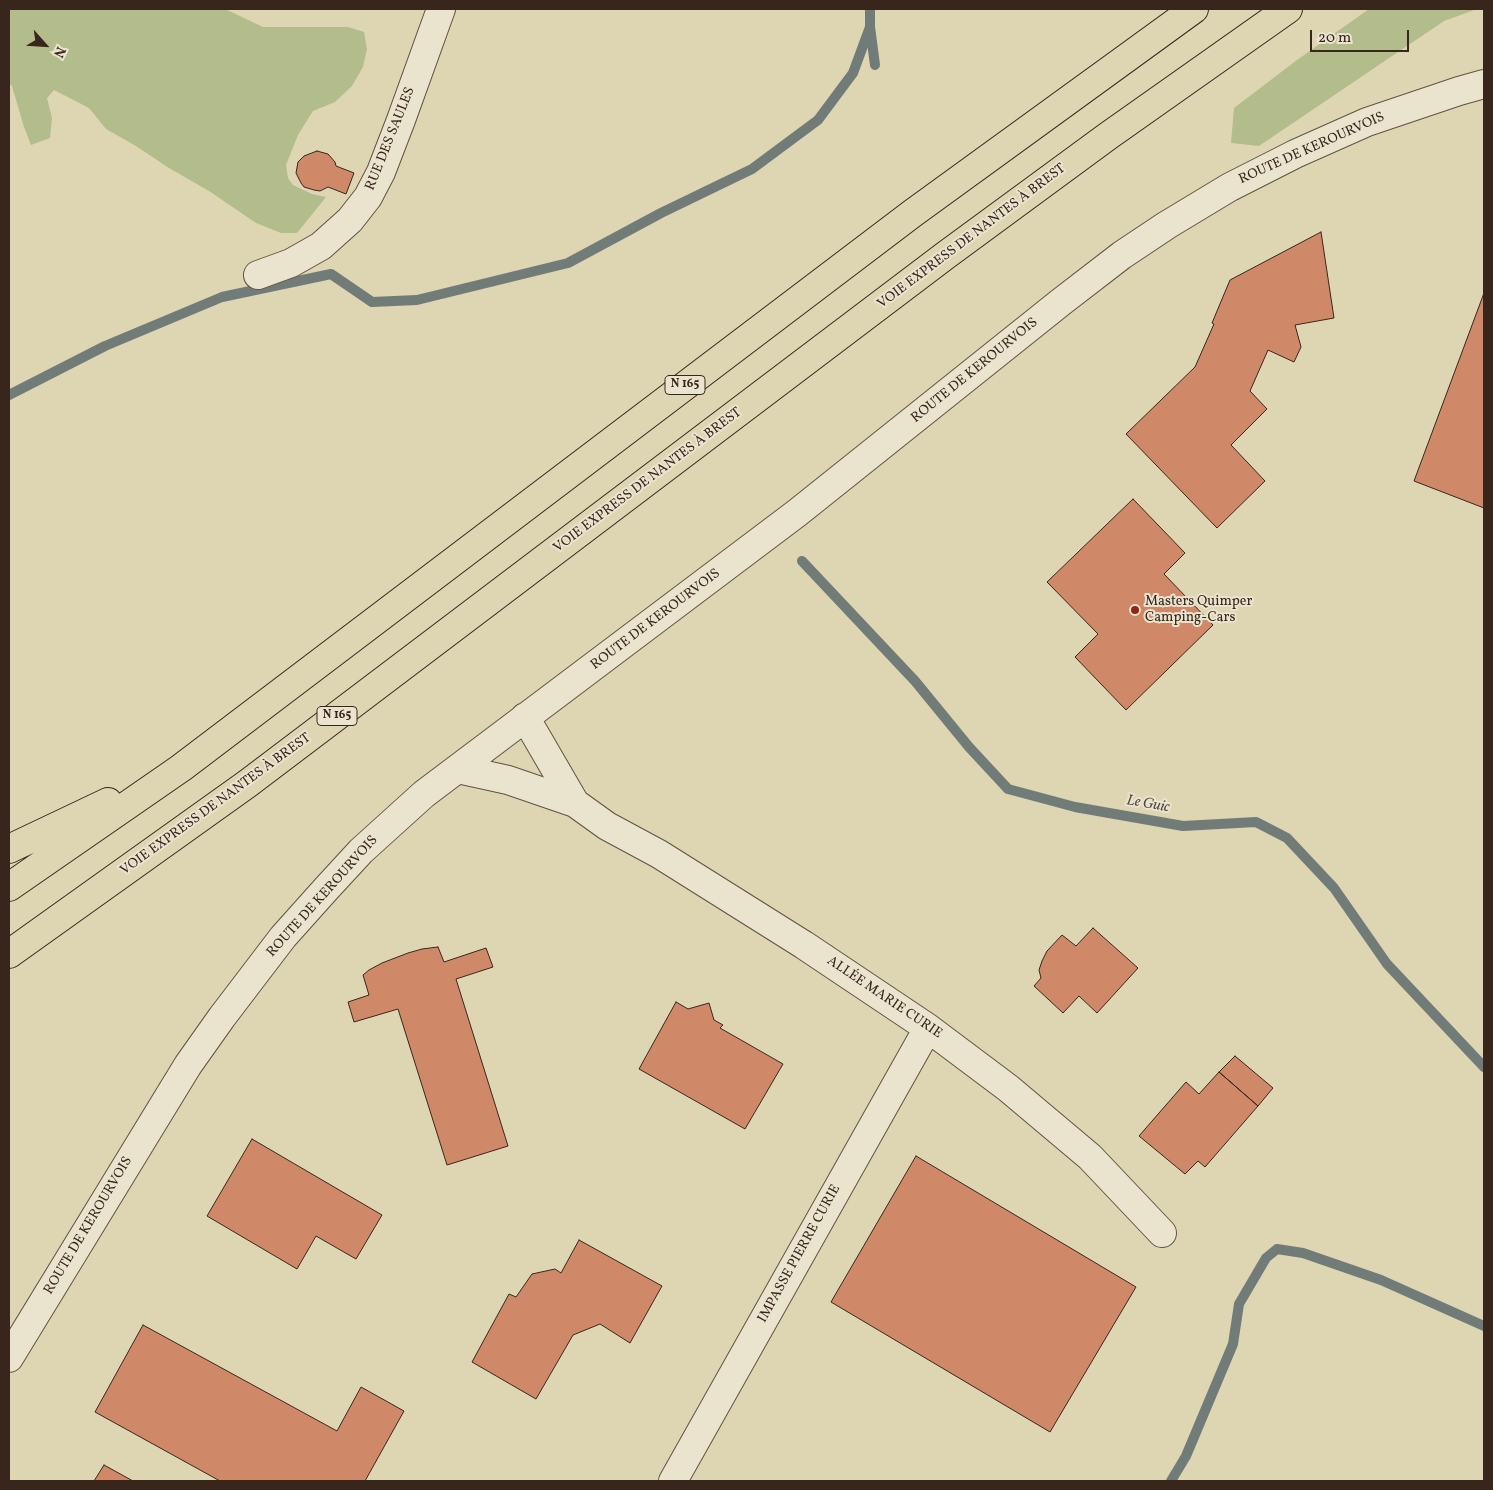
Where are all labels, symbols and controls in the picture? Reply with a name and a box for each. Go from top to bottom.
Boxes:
north arrow [20,20,70,70]
scale bar [1313,20,1412,52]
text: 20 m [1318,28,1351,49]
text: N [48,43,70,61]
street label: RUE DES SAULES [363,85,419,193]
street label: ROUTE DE KEROURVOIS [1237,109,1387,189]
street label: VOIE EXPRESS DE NANTES À BREST [875,161,1069,313]
street label: ROUTE DE KEROURVOIS [908,315,1042,427]
road number: N 165 [665,376,705,394]
street label: VOIE EXPRESS DE NANTES À BREST [551,405,745,557]
street label: ROUTE DE KEROURVOIS [588,566,724,674]
place label: Masters Quimper Camping-Cars [1145,594,1252,626]
marker: Masters Quimper Camping-Cars [1129,604,1141,616]
road number: N 165 [317,706,357,726]
street label: VOIE EXPRESS DE NANTES À BREST [118,730,314,880]
water label: Le Guic [1125,792,1171,818]
street label: ROUTE DE KEROURVOIS [264,833,382,961]
street label: ALLÉE MARIE CURIE [823,953,945,1043]
street label: ROUTE DE KEROURVOIS [41,1154,137,1298]
street label: IMPASSE PIERRE CURIE [755,1182,845,1326]

